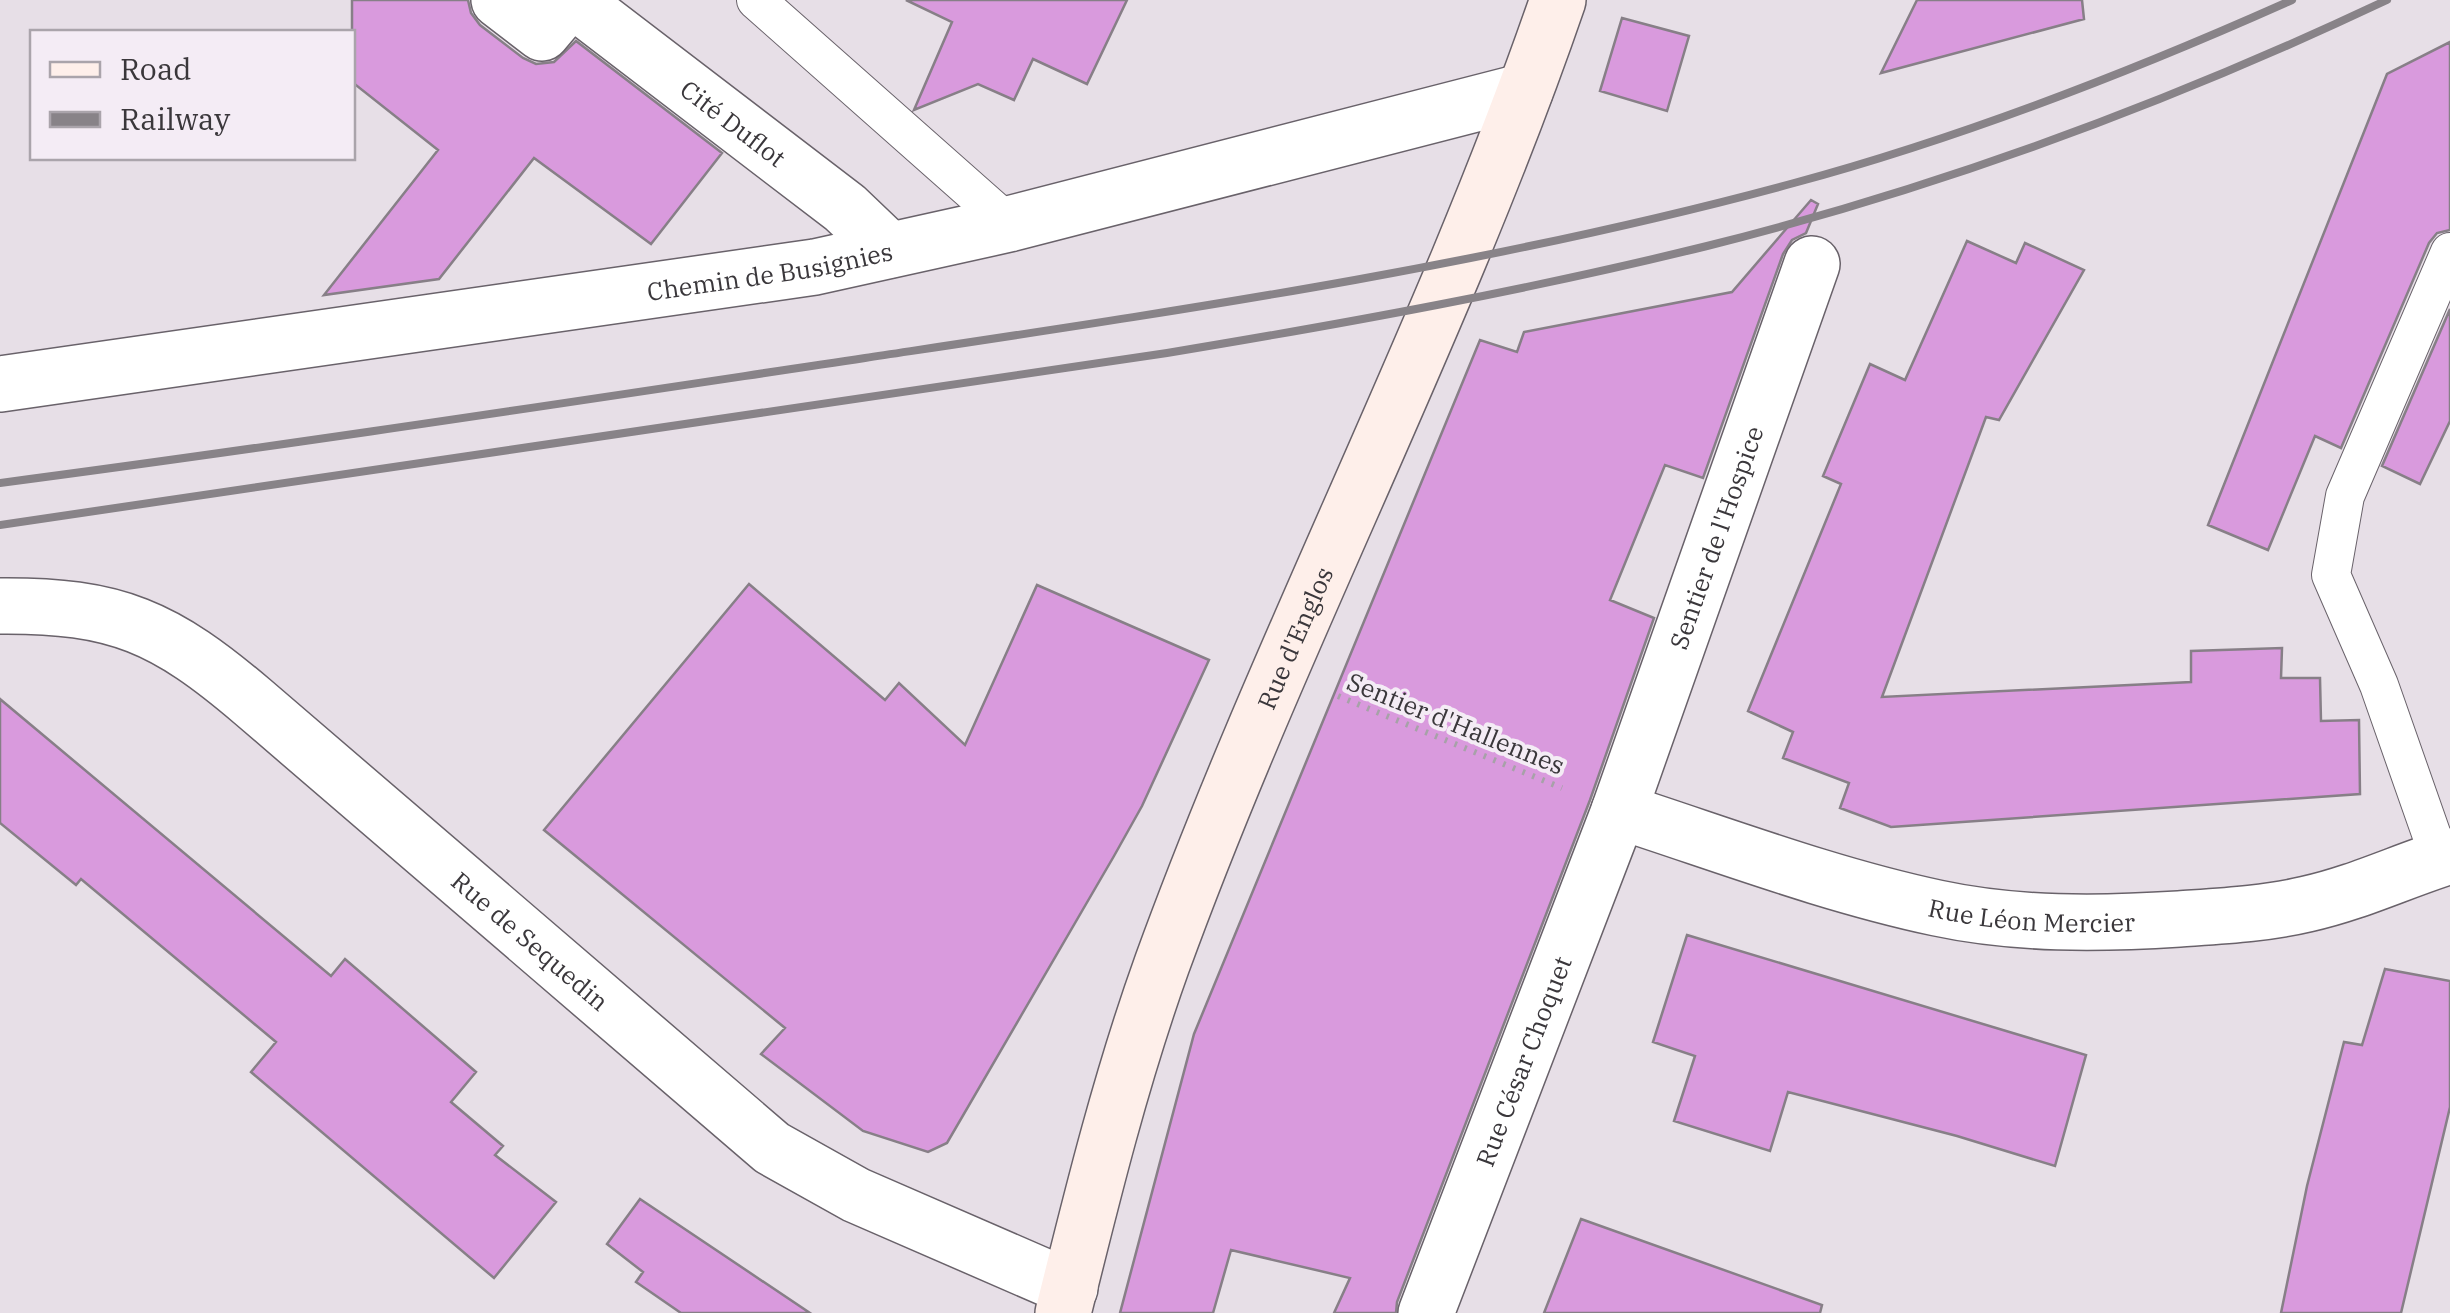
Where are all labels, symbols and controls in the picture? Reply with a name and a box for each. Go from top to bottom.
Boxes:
legend [30,30,355,160]
text: Road [120,49,192,88]
street label: Cité Duflot [674,72,793,174]
text: Railway [120,99,230,138]
street label: Chemin de Busignies [645,234,896,307]
street label: Sentier de l'Hospice [1661,421,1770,653]
street label: Rue d'Englos [1249,561,1340,714]
street label: Sentier d'Hallennes [1342,664,1570,782]
street label: Rue de Sequedin [445,864,616,1017]
street label: Rue Léon Mercier [1926,890,2136,939]
street label: Rue César Choquet [1468,951,1578,1171]

